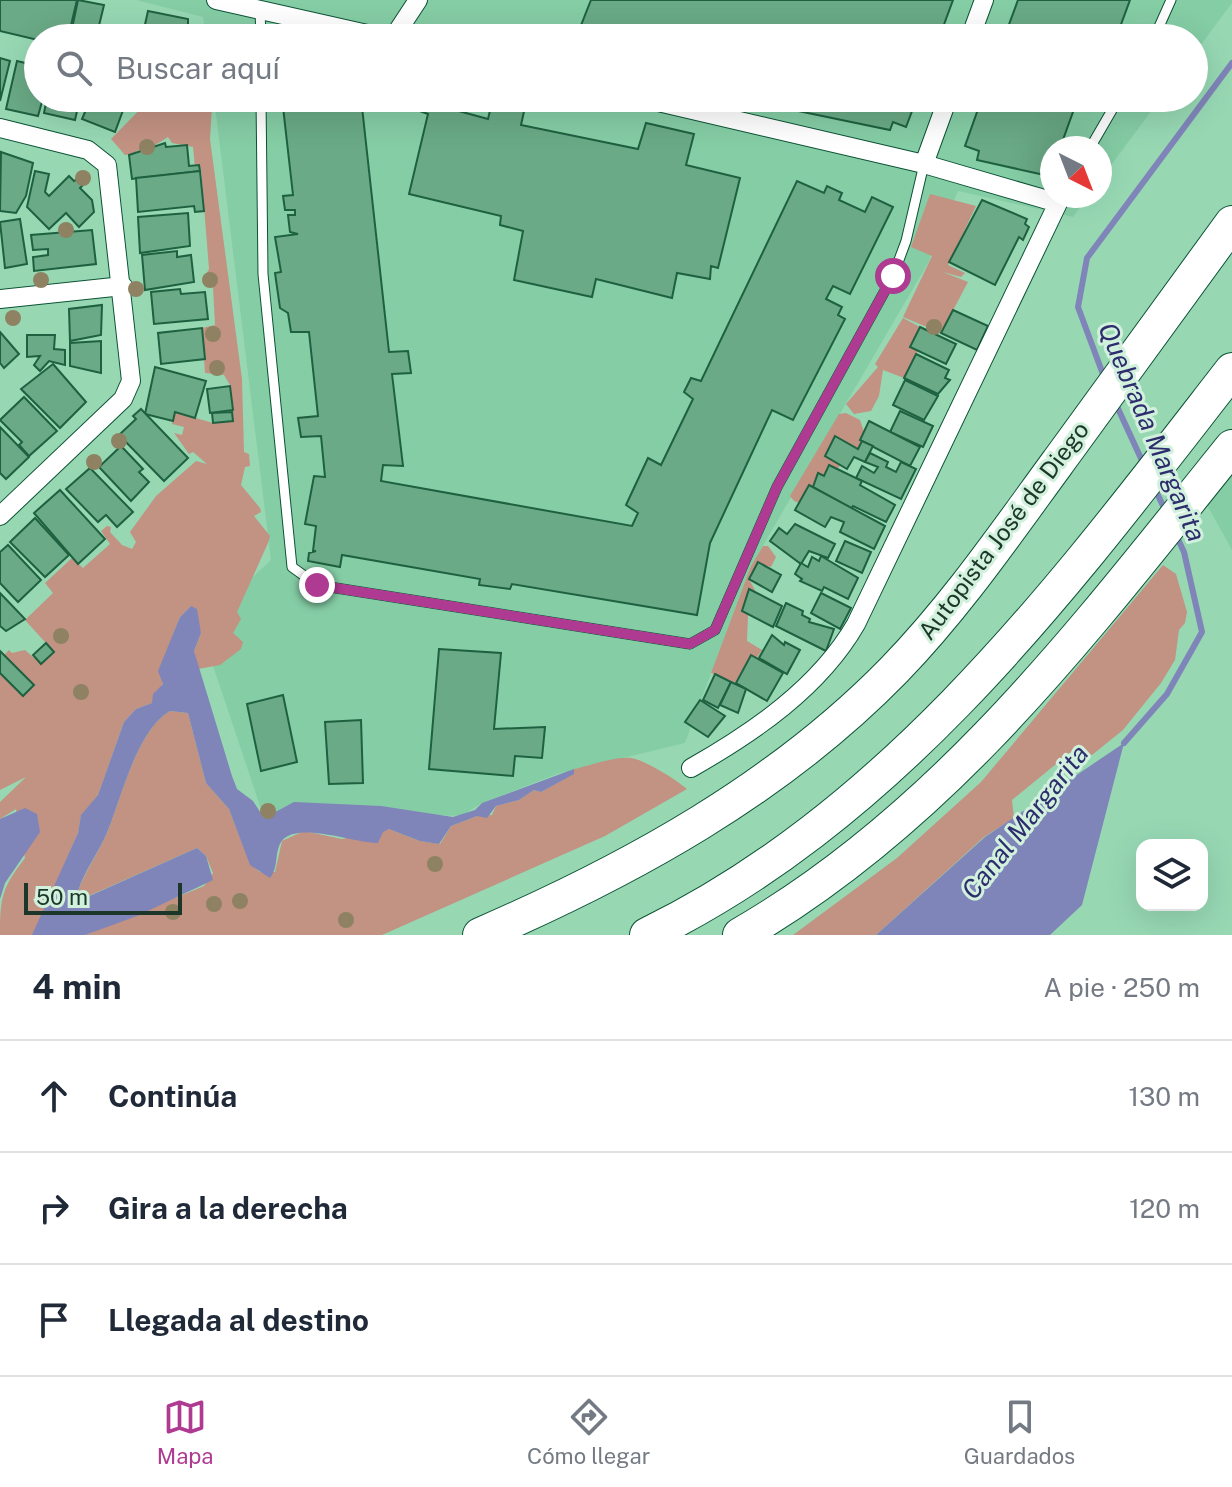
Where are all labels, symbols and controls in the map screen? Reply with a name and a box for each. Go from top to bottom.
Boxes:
search box [24,24,1208,112]
icon: search [52,46,96,90]
text: Buscar aquí [116,50,280,86]
north arrow [1040,136,1112,208]
route start [875,258,911,294]
water label: Quebrada Margarita [1092,318,1213,546]
street label: Autopista José de Diego [912,416,1094,645]
route end [299,567,335,603]
water label: Canal Margarita [955,738,1094,905]
map controls [1136,839,1208,911]
button: layers [1136,839,1208,911]
scale bar [24,879,182,915]
text: 50 m [36,884,88,910]
text: 4 min [32,967,122,1007]
text: A pie · 250 m [1043,972,1200,1003]
icon: ahead [32,1074,76,1118]
text: Continúa [108,1078,237,1114]
text: 130 m [1128,1081,1200,1112]
icon: right [32,1186,76,1230]
text: Gira a la derecha [108,1190,348,1226]
text: 120 m [1129,1193,1200,1224]
icon: arrive [32,1298,76,1342]
text: Llegada al destino [108,1302,369,1338]
tab: Mapa [157,1395,213,1469]
tab: Cómo llegar [527,1395,650,1469]
tab: Guardados [964,1395,1075,1469]

